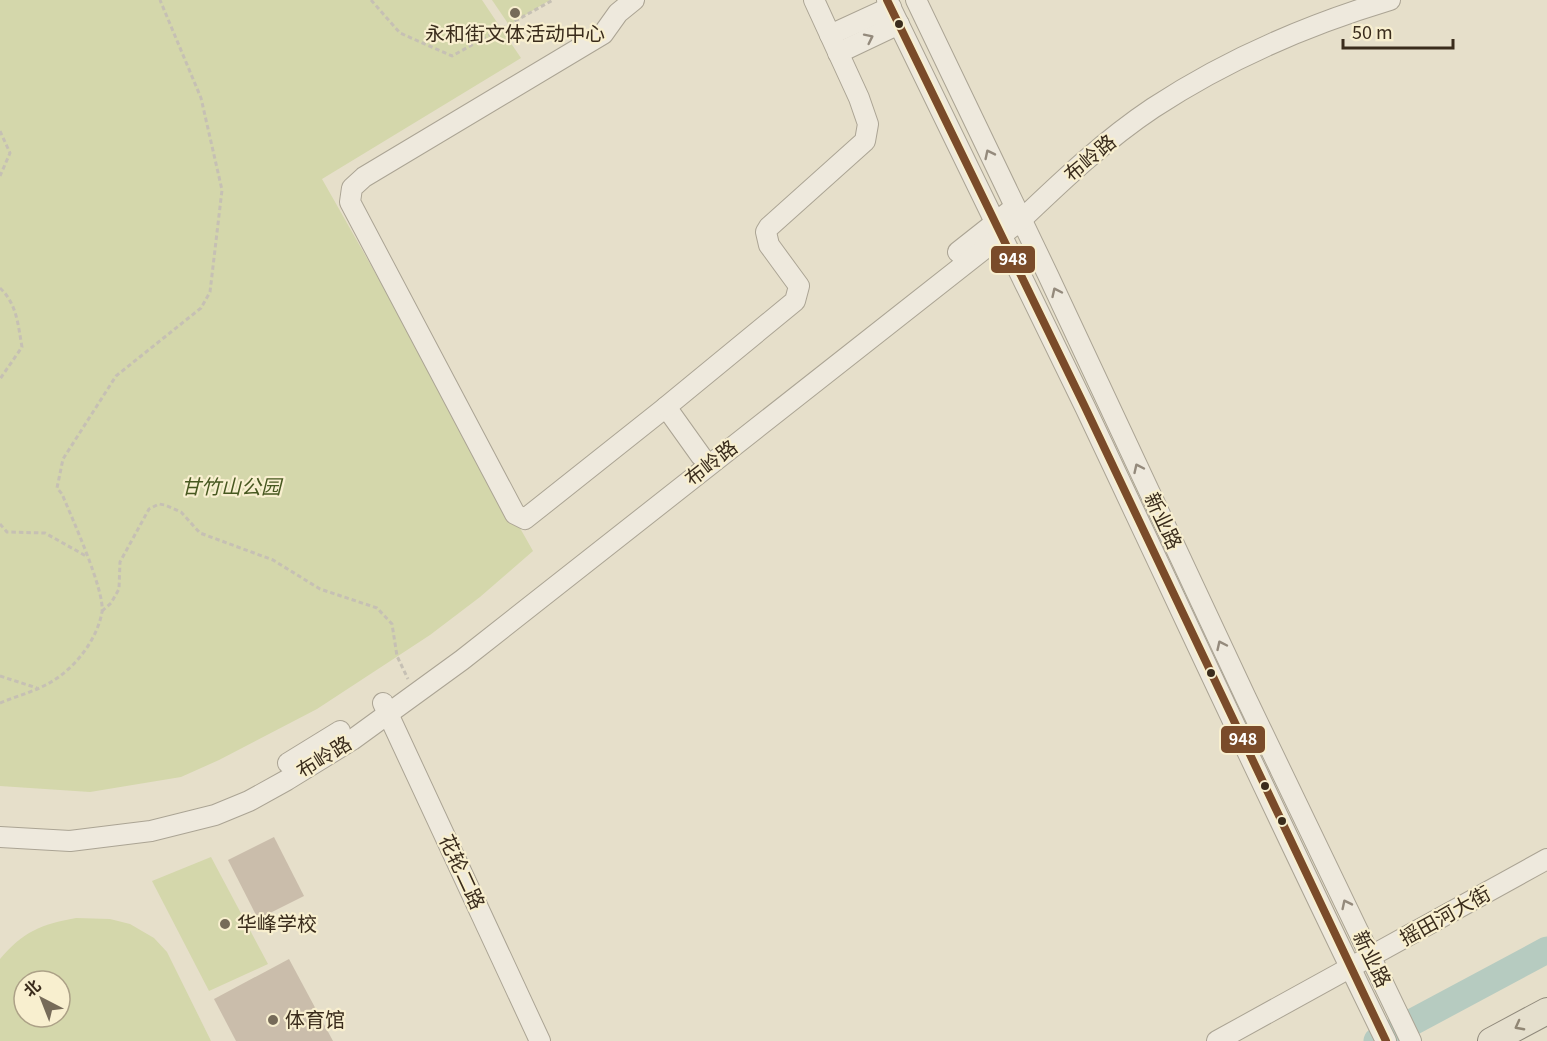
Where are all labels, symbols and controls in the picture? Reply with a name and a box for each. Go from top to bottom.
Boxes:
marker: 永和街文体活动中心 [508,6,522,20]
scale bar [1343,12,1452,50]
place label: 永和街文体活动中心 [425,18,605,47]
unlabelled marker [893,18,905,30]
text: 50 m [1352,18,1393,44]
one-way arrow [862,34,873,46]
street label: 布岭路 [1057,126,1121,187]
one-way arrow [985,150,997,161]
line badge: 948 [990,245,1036,274]
text: 948 [999,246,1027,270]
one-way arrow [1051,287,1063,298]
street label: 布岭路 [678,432,743,492]
one-way arrow [1134,464,1146,475]
park label: 甘竹山公园 [181,471,284,500]
street label: 新业路 [1139,487,1190,554]
one-way arrow [1216,641,1228,652]
unlabelled marker [1205,667,1217,679]
line badge: 948 [1220,725,1266,754]
text: 948 [1229,726,1257,750]
street label: 布岭路 [290,728,356,784]
unlabelled marker [1259,780,1271,792]
unlabelled marker [1276,815,1288,827]
street label: 花轮二路 [433,829,493,914]
street label: 摇田河大街 [1394,878,1495,952]
one-way arrow [1341,900,1353,911]
place label: 华峰学校 [237,908,317,937]
marker: 华峰学校 [218,917,232,931]
street label: 新业路 [1347,925,1400,992]
north arrow [12,969,72,1029]
text: 北 [17,973,45,1001]
place label: 体育馆 [285,1004,345,1033]
marker: 体育馆 [266,1013,280,1027]
one-way arrow [1515,1019,1525,1030]

